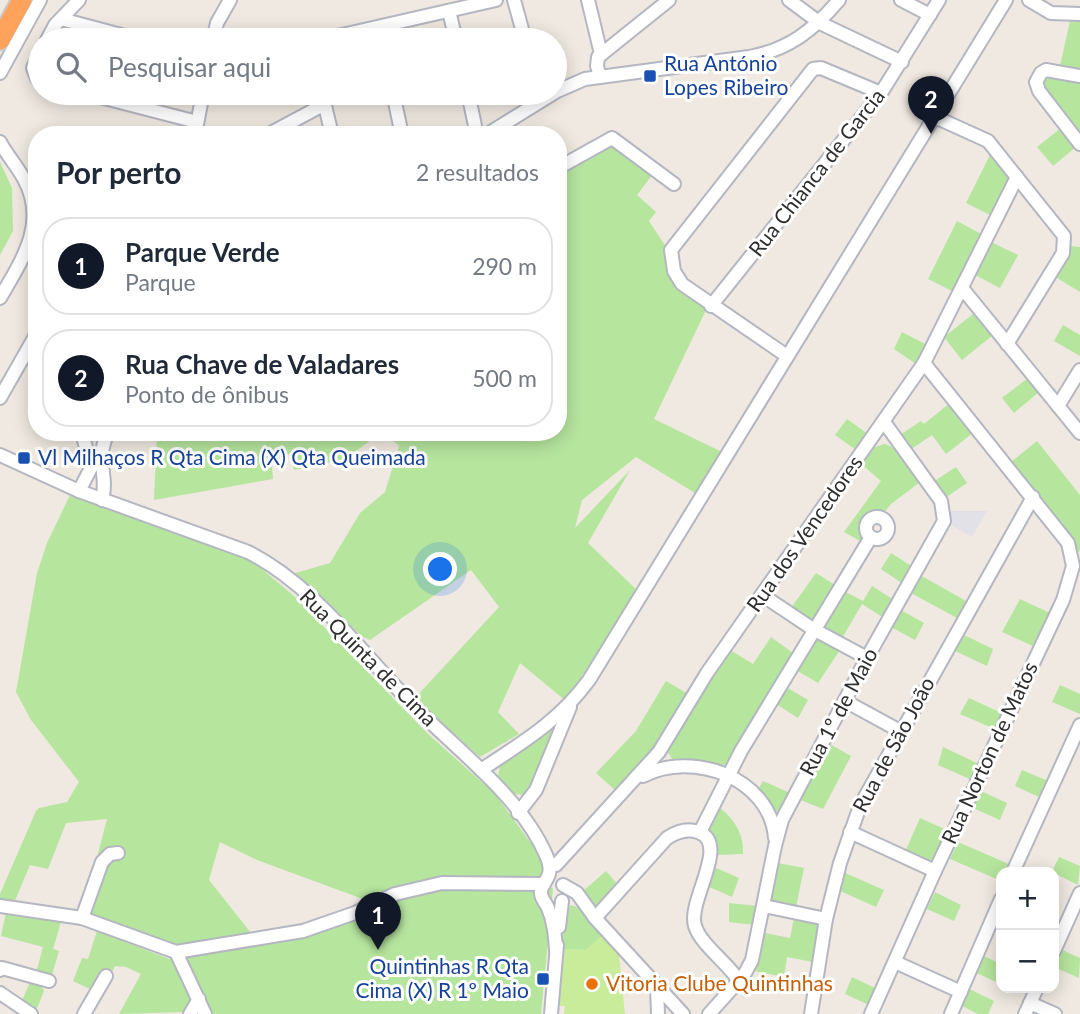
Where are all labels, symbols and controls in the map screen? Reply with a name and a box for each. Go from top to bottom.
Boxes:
search box [28,28,567,105]
icon: search [52,48,90,86]
place label: Rua António Lopes Ribeiro [664,50,788,99]
text: Pesquisar aqui [108,51,271,83]
marker: Rua António Lopes Ribeiro [642,68,658,84]
pin: 2 [908,76,954,134]
street label: Rua Chianca de Garcia [743,83,889,261]
text: Por perto [56,154,181,190]
text: 2 resultados [416,158,539,186]
text: Parque Verde [125,236,280,268]
text: 1 [74,252,88,280]
text: 290 m [472,252,537,280]
text: Parque [125,268,196,296]
text: Rua Chave de Valadares [125,348,399,380]
text: 2 [74,364,88,392]
text: 500 m [472,364,537,392]
text: Ponto de ônibus [125,380,289,408]
place label: Vl Milhaços R Qta Cima (X) Qta Queimada [38,444,426,469]
marker: Vl Milhaços R Qta Cima (X) Qta Queimada [16,450,32,466]
street label: Rua dos Vencedores [740,450,867,616]
your location [423,552,457,586]
street label: Rua Quinta de Cima [295,583,443,731]
street label: Rua 1º de Maio [794,643,882,779]
street label: Rua Norton de Matos [935,657,1042,847]
street label: Rua de São João [847,672,939,816]
map controls [996,867,1059,993]
button: + [996,867,1059,930]
pin: 1 [355,892,401,950]
button: − [996,930,1059,993]
place label: Quintinhas R Qta Cima (X) R 1º Maio [356,953,529,1002]
place label: Vitoria Clube Quintinhas [606,970,833,995]
marker: Quintinhas R Qta Cima (X) R 1º Maio [535,971,551,987]
marker: Vitoria Clube Quintinhas [584,976,600,992]

